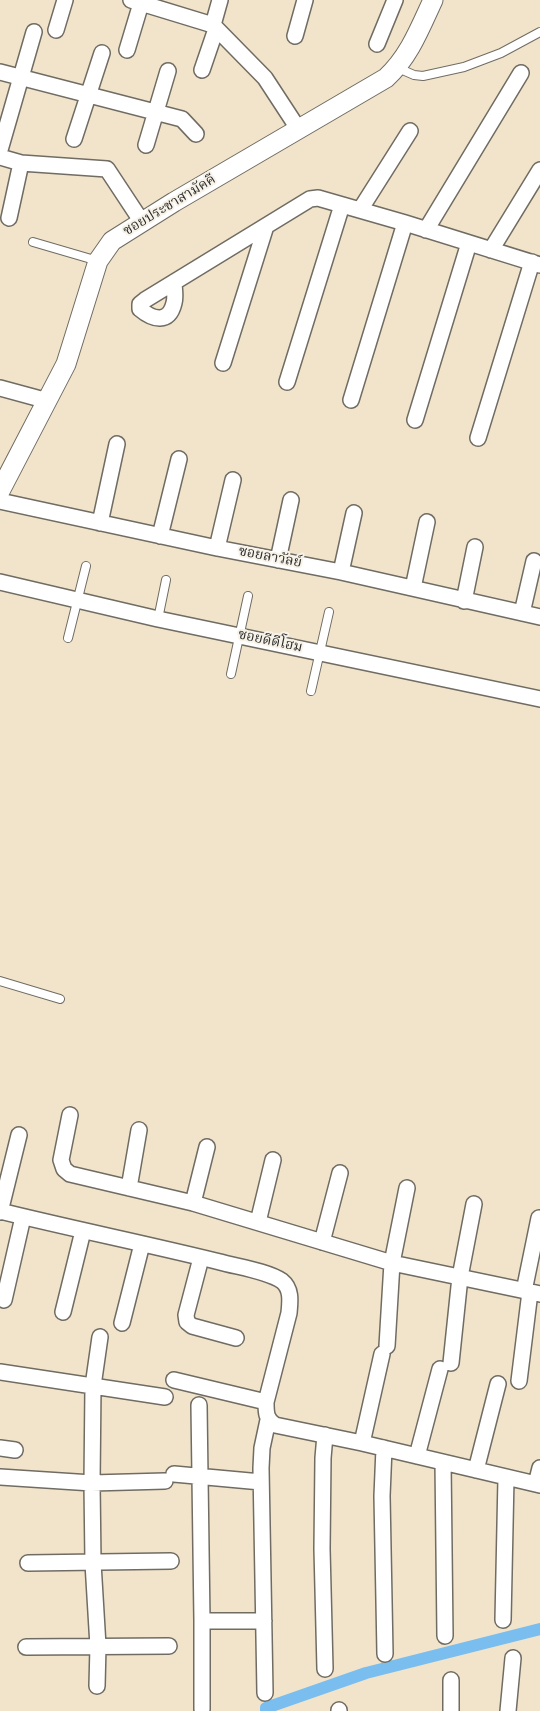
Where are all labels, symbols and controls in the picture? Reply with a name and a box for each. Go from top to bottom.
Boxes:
street label: ซอยประชาสามัคคี [121,172,219,240]
street label: ซอยลาวัลย์ [237,544,303,572]
street label: ซอยดีดีโฮม [236,627,304,657]

